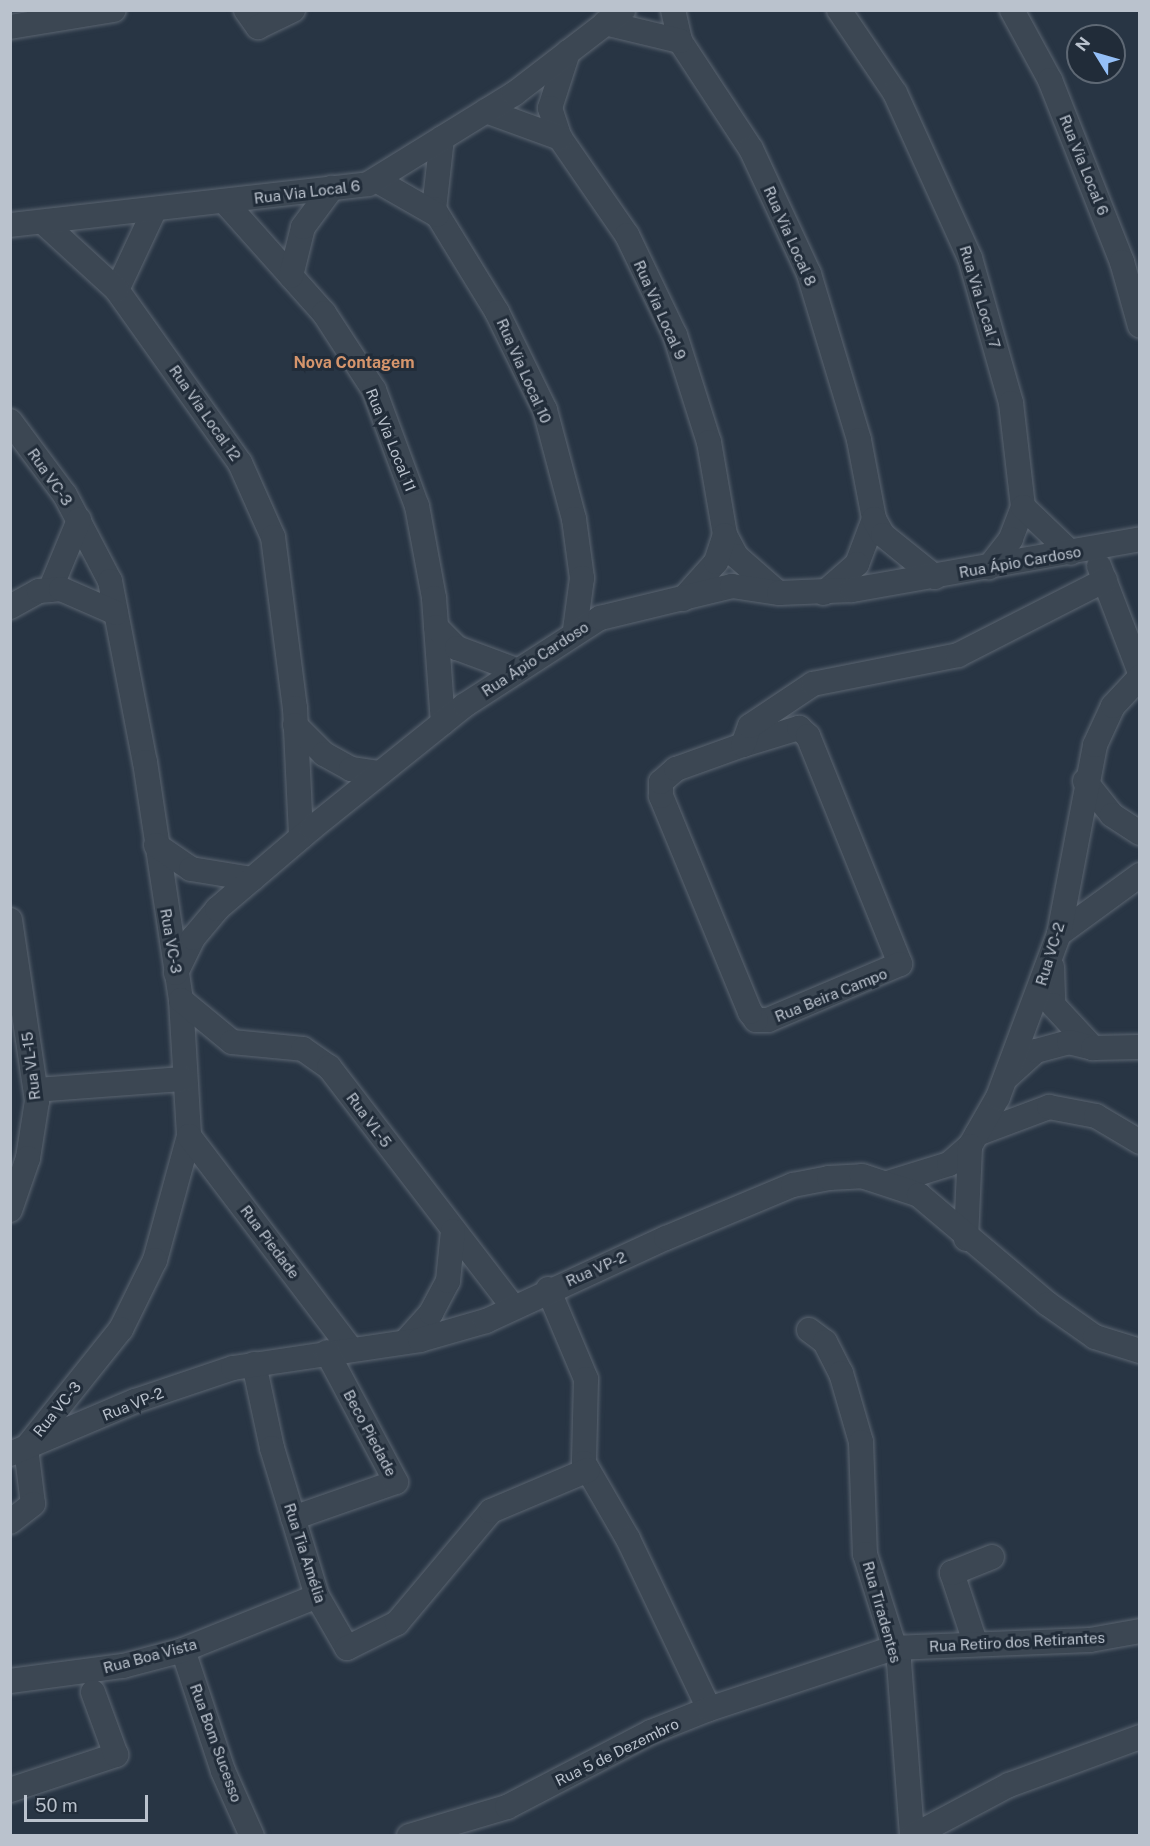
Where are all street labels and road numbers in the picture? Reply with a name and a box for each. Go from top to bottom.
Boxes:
street label: Rua Via Local 6 [1056,112,1112,218]
street label: Rua Via Local 6 [253,177,361,207]
street label: Rua Via Local 8 [760,183,820,289]
street label: Rua Via Local 7 [956,243,1004,351]
street label: Rua Via Local 9 [630,257,690,363]
street label: Rua Via Local 10 [493,316,555,426]
street label: Rua Via Local 12 [165,362,245,464]
street label: Rua Via Local 11 [362,386,420,494]
street label: Rua VC-3 [24,445,76,509]
street label: Rua Ápio Cardoso [957,542,1083,582]
street label: Rua Ápio Cardoso [478,618,592,700]
street label: Rua VC-3 [156,907,186,975]
street label: Rua VC-2 [1032,920,1068,988]
street label: Rua Beira Campo [772,964,890,1026]
street label: Rua VL-15 [18,1031,44,1101]
street label: Rua VL-5 [343,1089,395,1151]
street label: Rua Piedade [237,1202,303,1282]
street label: Rua VP-2 [563,1248,629,1290]
street label: Rua VC-3 [29,1378,85,1440]
street label: Rua VP-2 [100,1384,166,1424]
street label: Beco Piedade [340,1387,400,1479]
street label: Rua Tia Amélia [280,1501,330,1605]
street label: Rua Tiradentes [859,1559,905,1665]
street label: Rua Retiro dos Retirantes [928,1628,1106,1656]
street label: Rua Boa Vista [101,1635,199,1677]
street label: Rua Bom Sucesso [186,1681,246,1805]
street label: Rua 5 de Dezembro [552,1714,682,1790]

